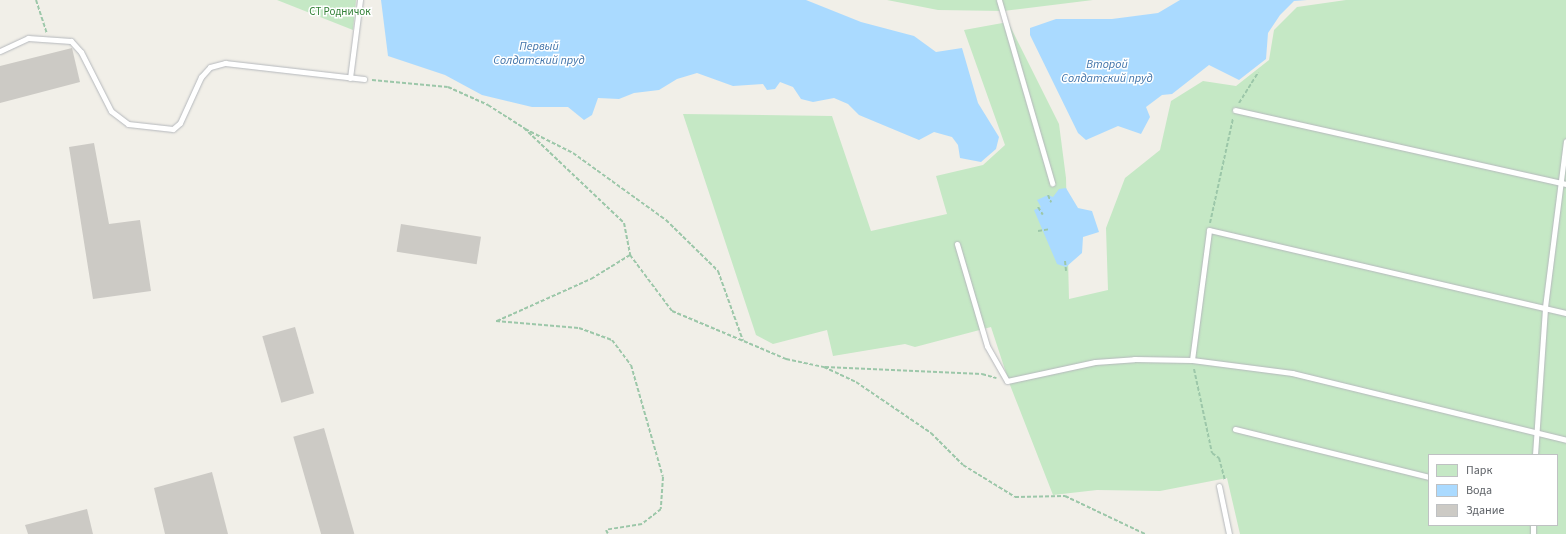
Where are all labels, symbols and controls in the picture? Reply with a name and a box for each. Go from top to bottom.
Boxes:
park label: СТ Родничок [309,5,371,19]
water label: Первый Солдатский пруд [493,40,585,68]
water label: Второй Солдатский пруд [1061,58,1153,86]
legend [1428,454,1558,526]
text: Парк [1466,462,1492,479]
text: Вода [1466,482,1492,499]
text: Здание [1466,502,1505,519]

